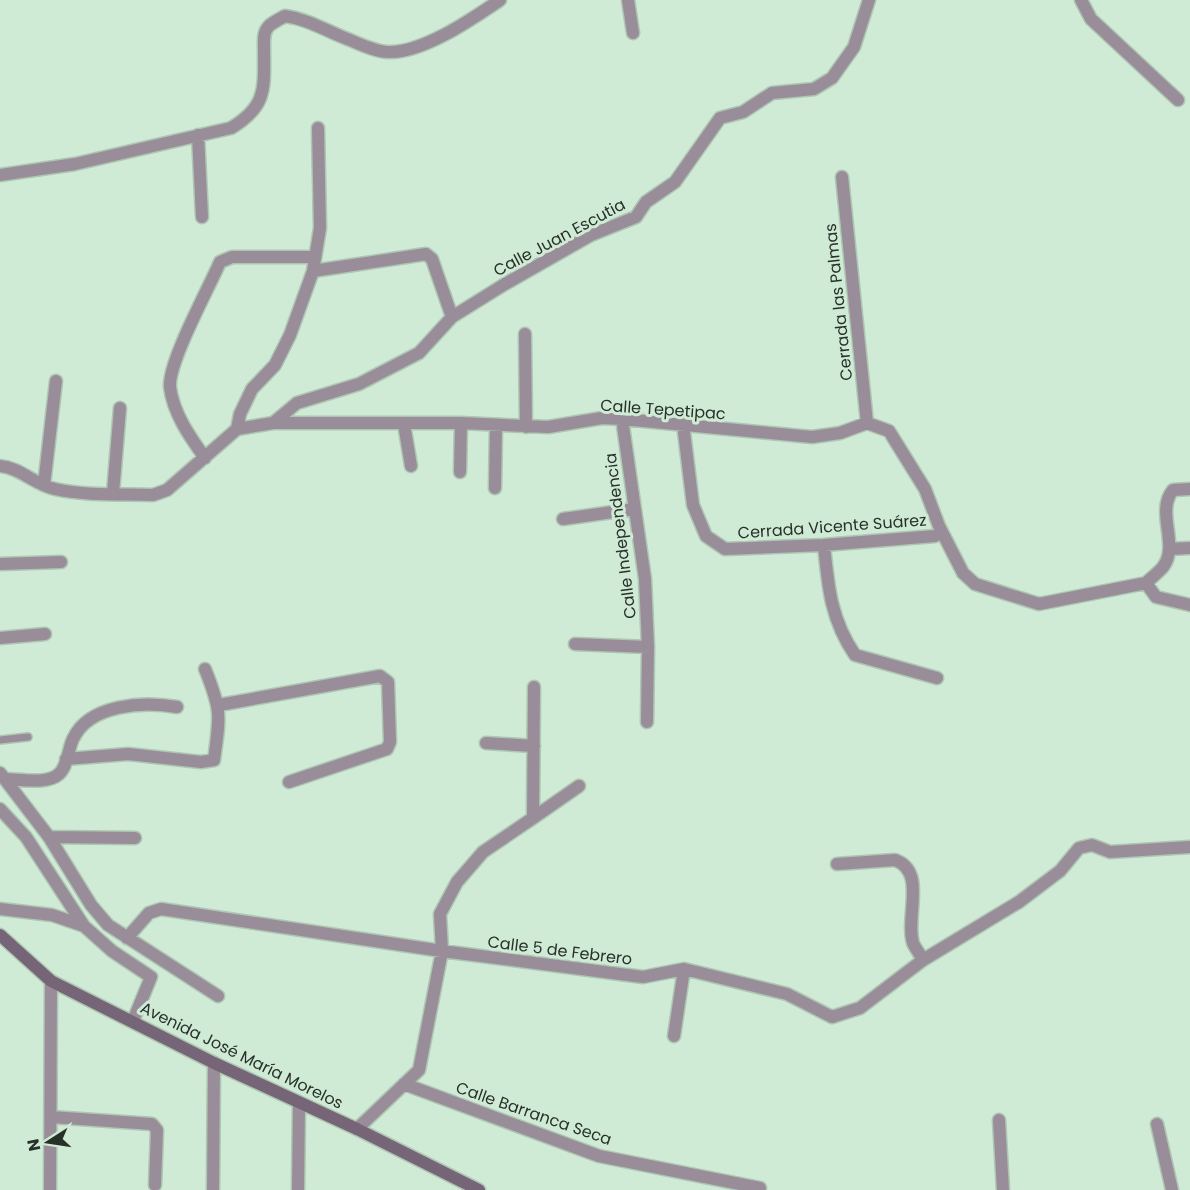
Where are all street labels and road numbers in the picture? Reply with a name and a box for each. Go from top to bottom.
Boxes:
street label: Calle Juan Escutia [489,193,629,282]
street label: Cerrada las Palmas [819,222,858,382]
street label: Calle Tepetipac [599,394,727,425]
street label: Calle Independencia [599,452,642,620]
street label: Cerrada Vicente Suárez [737,508,927,545]
street label: Calle 5 de Febrero [486,930,634,971]
street label: Avenida José María Morelos [137,996,347,1115]
street label: Calle Barranca Seca [453,1076,615,1151]

